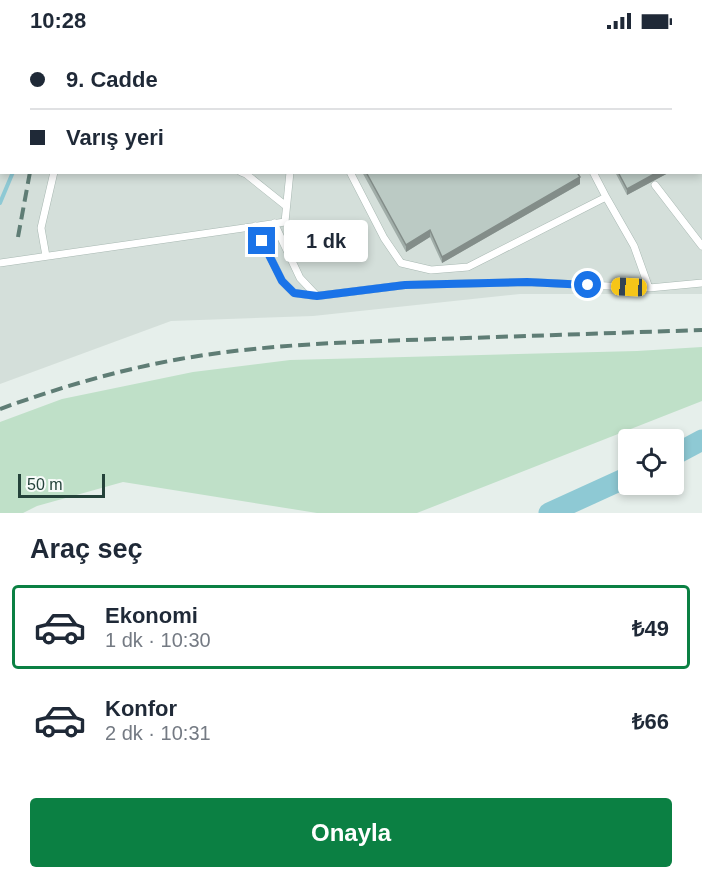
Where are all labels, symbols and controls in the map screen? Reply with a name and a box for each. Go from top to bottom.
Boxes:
text: 10:28 [30,8,86,33]
text: 9. Cadde [66,67,158,92]
text: Varış yeri [66,125,164,150]
callout: 1 dk [283,220,367,262]
route end [248,227,275,254]
text: 1 dk [306,230,346,252]
route start [574,271,601,298]
car [611,277,647,297]
map controls [618,429,684,495]
button: locate [618,429,684,495]
scale bar [18,471,105,498]
text: 50 m [27,476,63,493]
text: Araç seç [30,534,143,564]
icon: car [33,600,87,654]
text: Ekonomi [105,603,198,628]
text: ₺49 [632,616,669,641]
text: 1 dk · 10:30 [105,629,211,651]
icon: car [33,693,87,747]
text: Konfor [105,696,177,721]
text: ₺66 [632,709,669,734]
text: 2 dk · 10:31 [105,722,211,744]
button: Onayla [30,798,672,867]

